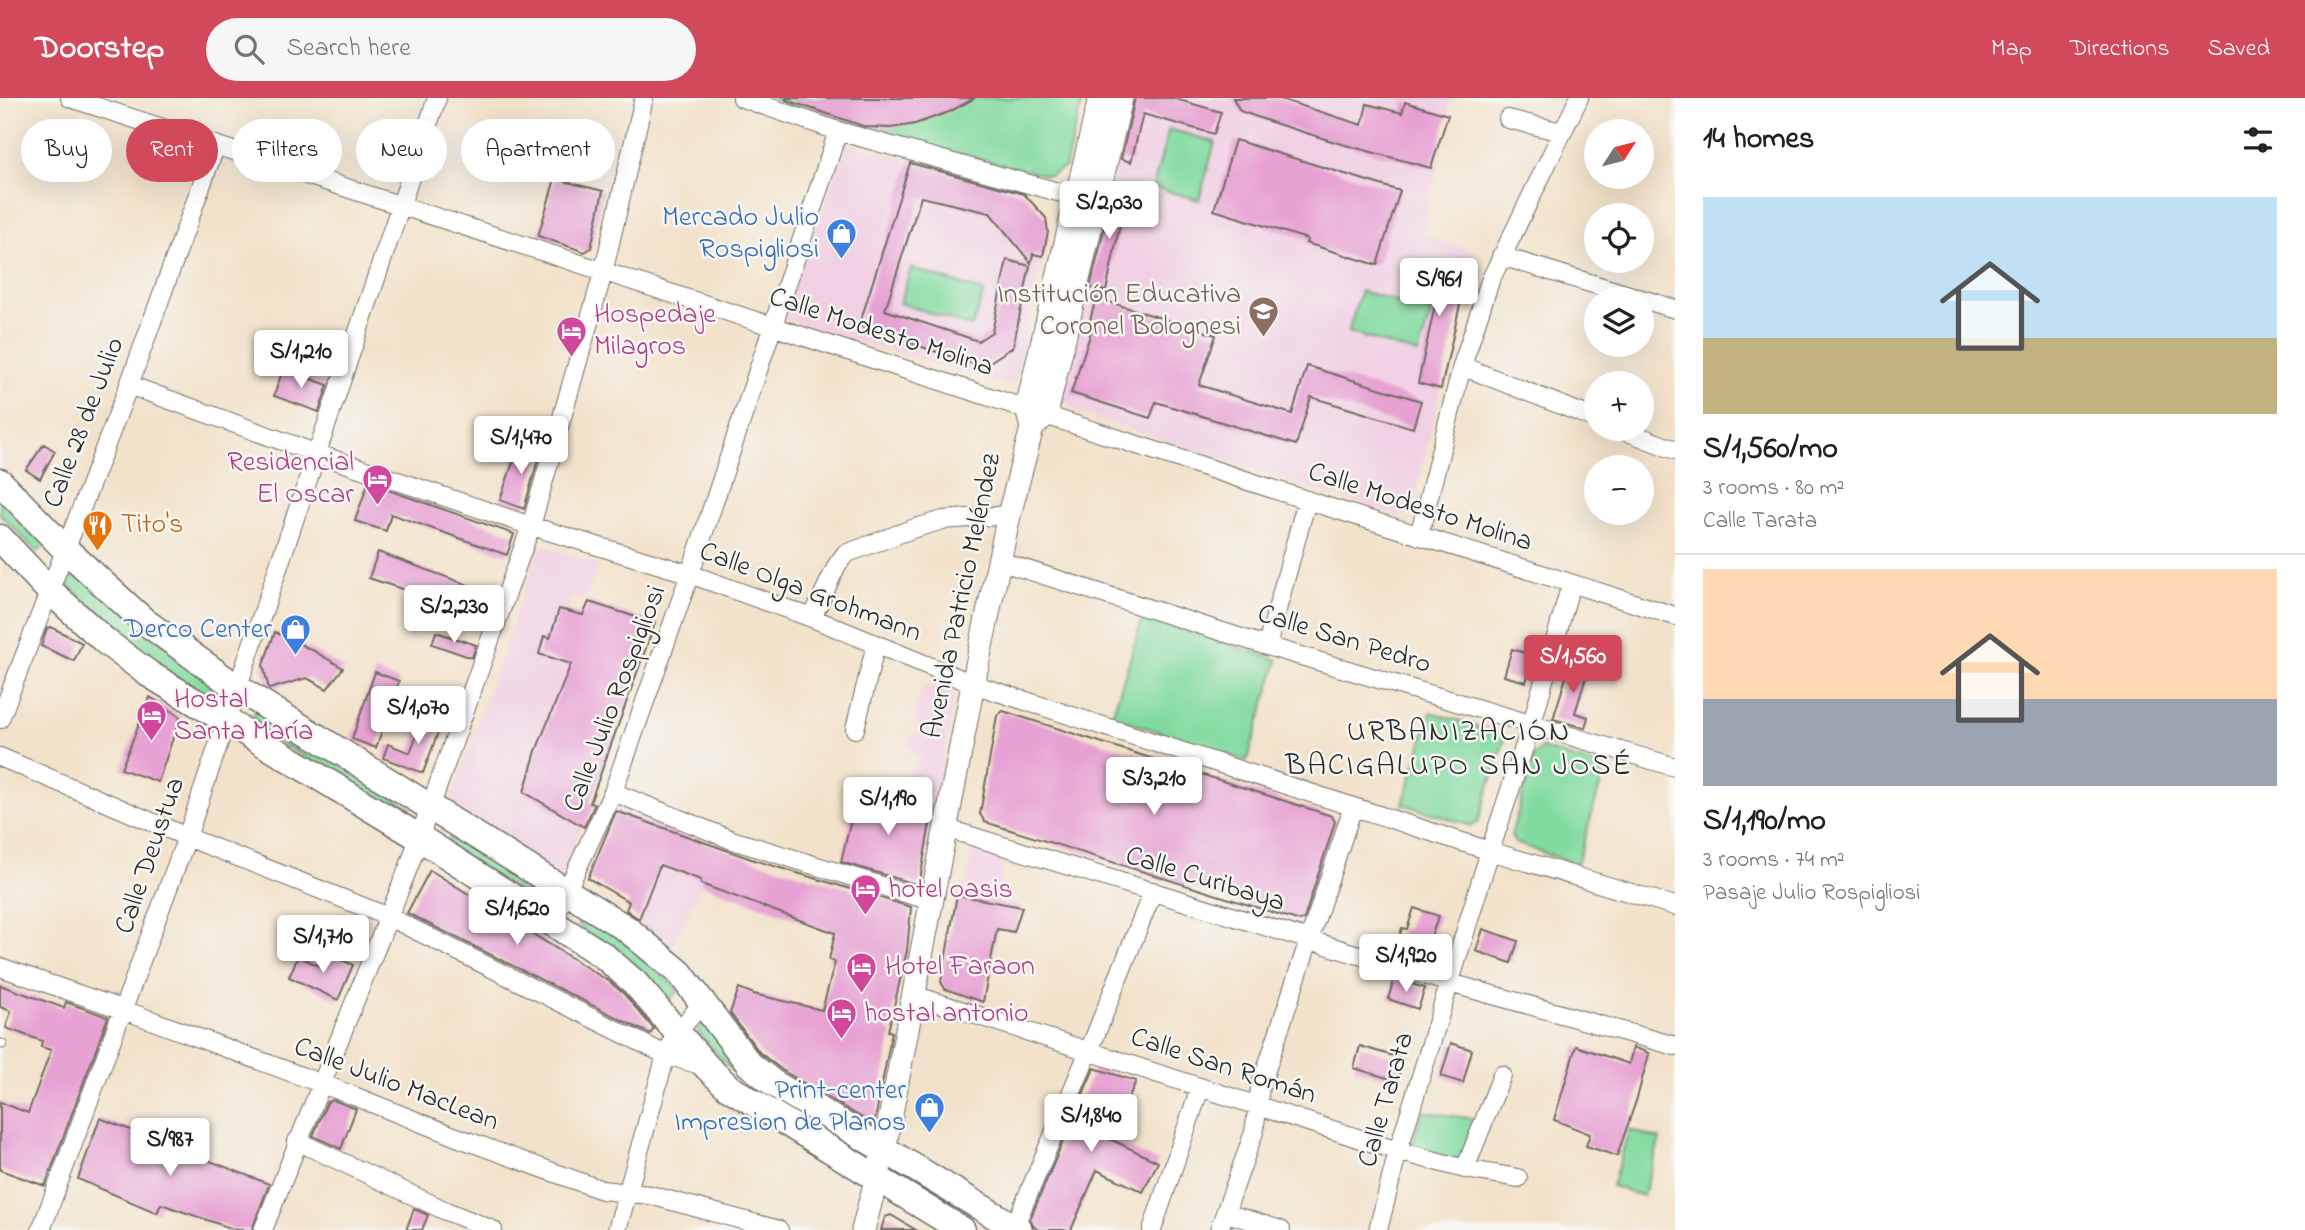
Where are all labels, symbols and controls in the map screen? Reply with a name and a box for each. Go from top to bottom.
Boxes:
search box [206,18,696,81]
text: Doorstep [35,25,164,73]
icon: search [230,30,268,68]
text: Search here [286,30,411,68]
text: Map [1991,32,2032,67]
text: Directions [2070,32,2169,67]
text: Saved [2207,32,2270,67]
text: 14 homes [1703,118,1814,162]
chip: Buy [21,119,112,182]
chip: Rent [126,119,218,182]
chip: Filters [232,119,342,182]
chip: New [356,119,447,182]
chip: Apartment [461,119,615,182]
north arrow [1584,119,1654,189]
map controls [1584,119,1654,525]
icon: filters [2239,121,2277,159]
pin: S/2,030 [1044,181,1174,241]
text: S/2,030 [1076,187,1142,220]
place label: Mercado Julio Rospigliosi [662,198,819,271]
button: locate [1584,203,1654,273]
shop icon: Mercado Julio Rospigliosi [825,217,859,261]
icon: home [1927,243,2053,369]
pin: S/961 [1390,258,1488,318]
text: S/961 [1416,264,1462,297]
place label: Institución Educativa Coronel Bolognesi [997,275,1241,348]
street label: Calle Modesto Molina [763,277,999,389]
button: layers [1584,287,1654,357]
school or university icon: Institución Educativa Coronel Bolognesi [1247,294,1281,338]
place label: Hospedaje Milagros [594,295,716,368]
hotel icon: Hospedaje Milagros [554,314,588,358]
pin: S/1,210 [236,330,366,390]
street label: Calle 28 de Julio [34,332,136,514]
text: S/1,210 [270,336,332,369]
button: + [1584,371,1654,441]
pin: S/1,470 [456,416,586,476]
text: S/1,470 [490,422,552,455]
text: S/1,560/mo [1703,428,1838,472]
place label: Residencial El Oscar [227,443,354,516]
street label: Avenida Patricio Meléndez [913,449,1013,742]
street label: Calle Modesto Molina [1302,452,1538,564]
button: − [1584,455,1654,525]
hotel icon: Residencial El Oscar [360,462,394,506]
text: 3 rooms · 80 m² [1703,472,1844,505]
place label: Tito's [121,505,183,546]
text: Calle Tarata [1703,505,1817,538]
restaurant icon: Tito's [81,508,115,552]
street label: Calle Olga Grohmann [693,532,927,654]
street label: Calle Julio Rospigliosi [554,580,678,818]
pin: S/2,230 [389,586,519,645]
text: S/2,230 [420,591,488,624]
street label: Calle San Pedro [1252,594,1436,686]
place label: Derco Center [123,610,272,651]
shop icon: Derco Center [278,613,312,657]
icon: home [1927,615,2053,741]
pin: S/1,560 [1508,636,1638,695]
text: S/1,560 [1540,641,1606,674]
place label: Hostal Santa María [174,680,313,753]
pin: S/1,070 [353,686,483,746]
text: S/1,070 [387,692,449,725]
hotel icon: Hostal Santa María [134,699,168,743]
district label: URBANIZACIÓN BACIGALUPO SAN JOSÉ [1284,711,1633,789]
pin: S/3,210 [1089,758,1219,817]
text: S/3,210 [1122,763,1186,796]
street label: Calle Deustua [105,772,197,940]
pin: S/1,190 [823,778,953,837]
text: S/1,190 [859,783,917,816]
text: S/1,190/mo [1703,800,1826,844]
street label: Calle Curibaya [1120,836,1290,924]
text: 3 rooms · 74 m² [1703,844,1845,877]
place label: hotel oasis [888,870,1013,911]
hotel icon: hotel oasis [848,873,882,917]
text: Pasaje Julio Rospigliosi [1703,877,1920,910]
pin: S/1,620 [452,888,582,947]
text: S/1,620 [485,893,549,926]
pin: S/1,710 [258,916,388,975]
text: S/1,710 [293,921,353,954]
pin: S/1,920 [1341,934,1471,994]
text: S/1,920 [1375,940,1437,973]
place label: Hotel Faraon [885,947,1035,988]
hotel icon: Hotel Faraon [845,950,879,994]
place label: hostal antonio [864,994,1029,1035]
hotel icon: hostal antonio [824,997,858,1041]
street label: Calle San Román [1125,1018,1321,1116]
street label: Calle Julio MacLean [287,1027,505,1143]
street label: Calle Tarata [1348,1028,1426,1172]
place label: Print-center Impresion de Planos [674,1071,906,1144]
shop icon: Print-center Impresion de Planos [912,1090,946,1134]
pin: S/1,840 [1026,1094,1156,1154]
text: S/1,840 [1060,1100,1122,1133]
pin: S/987 [121,1118,219,1178]
text: S/987 [147,1124,193,1157]

